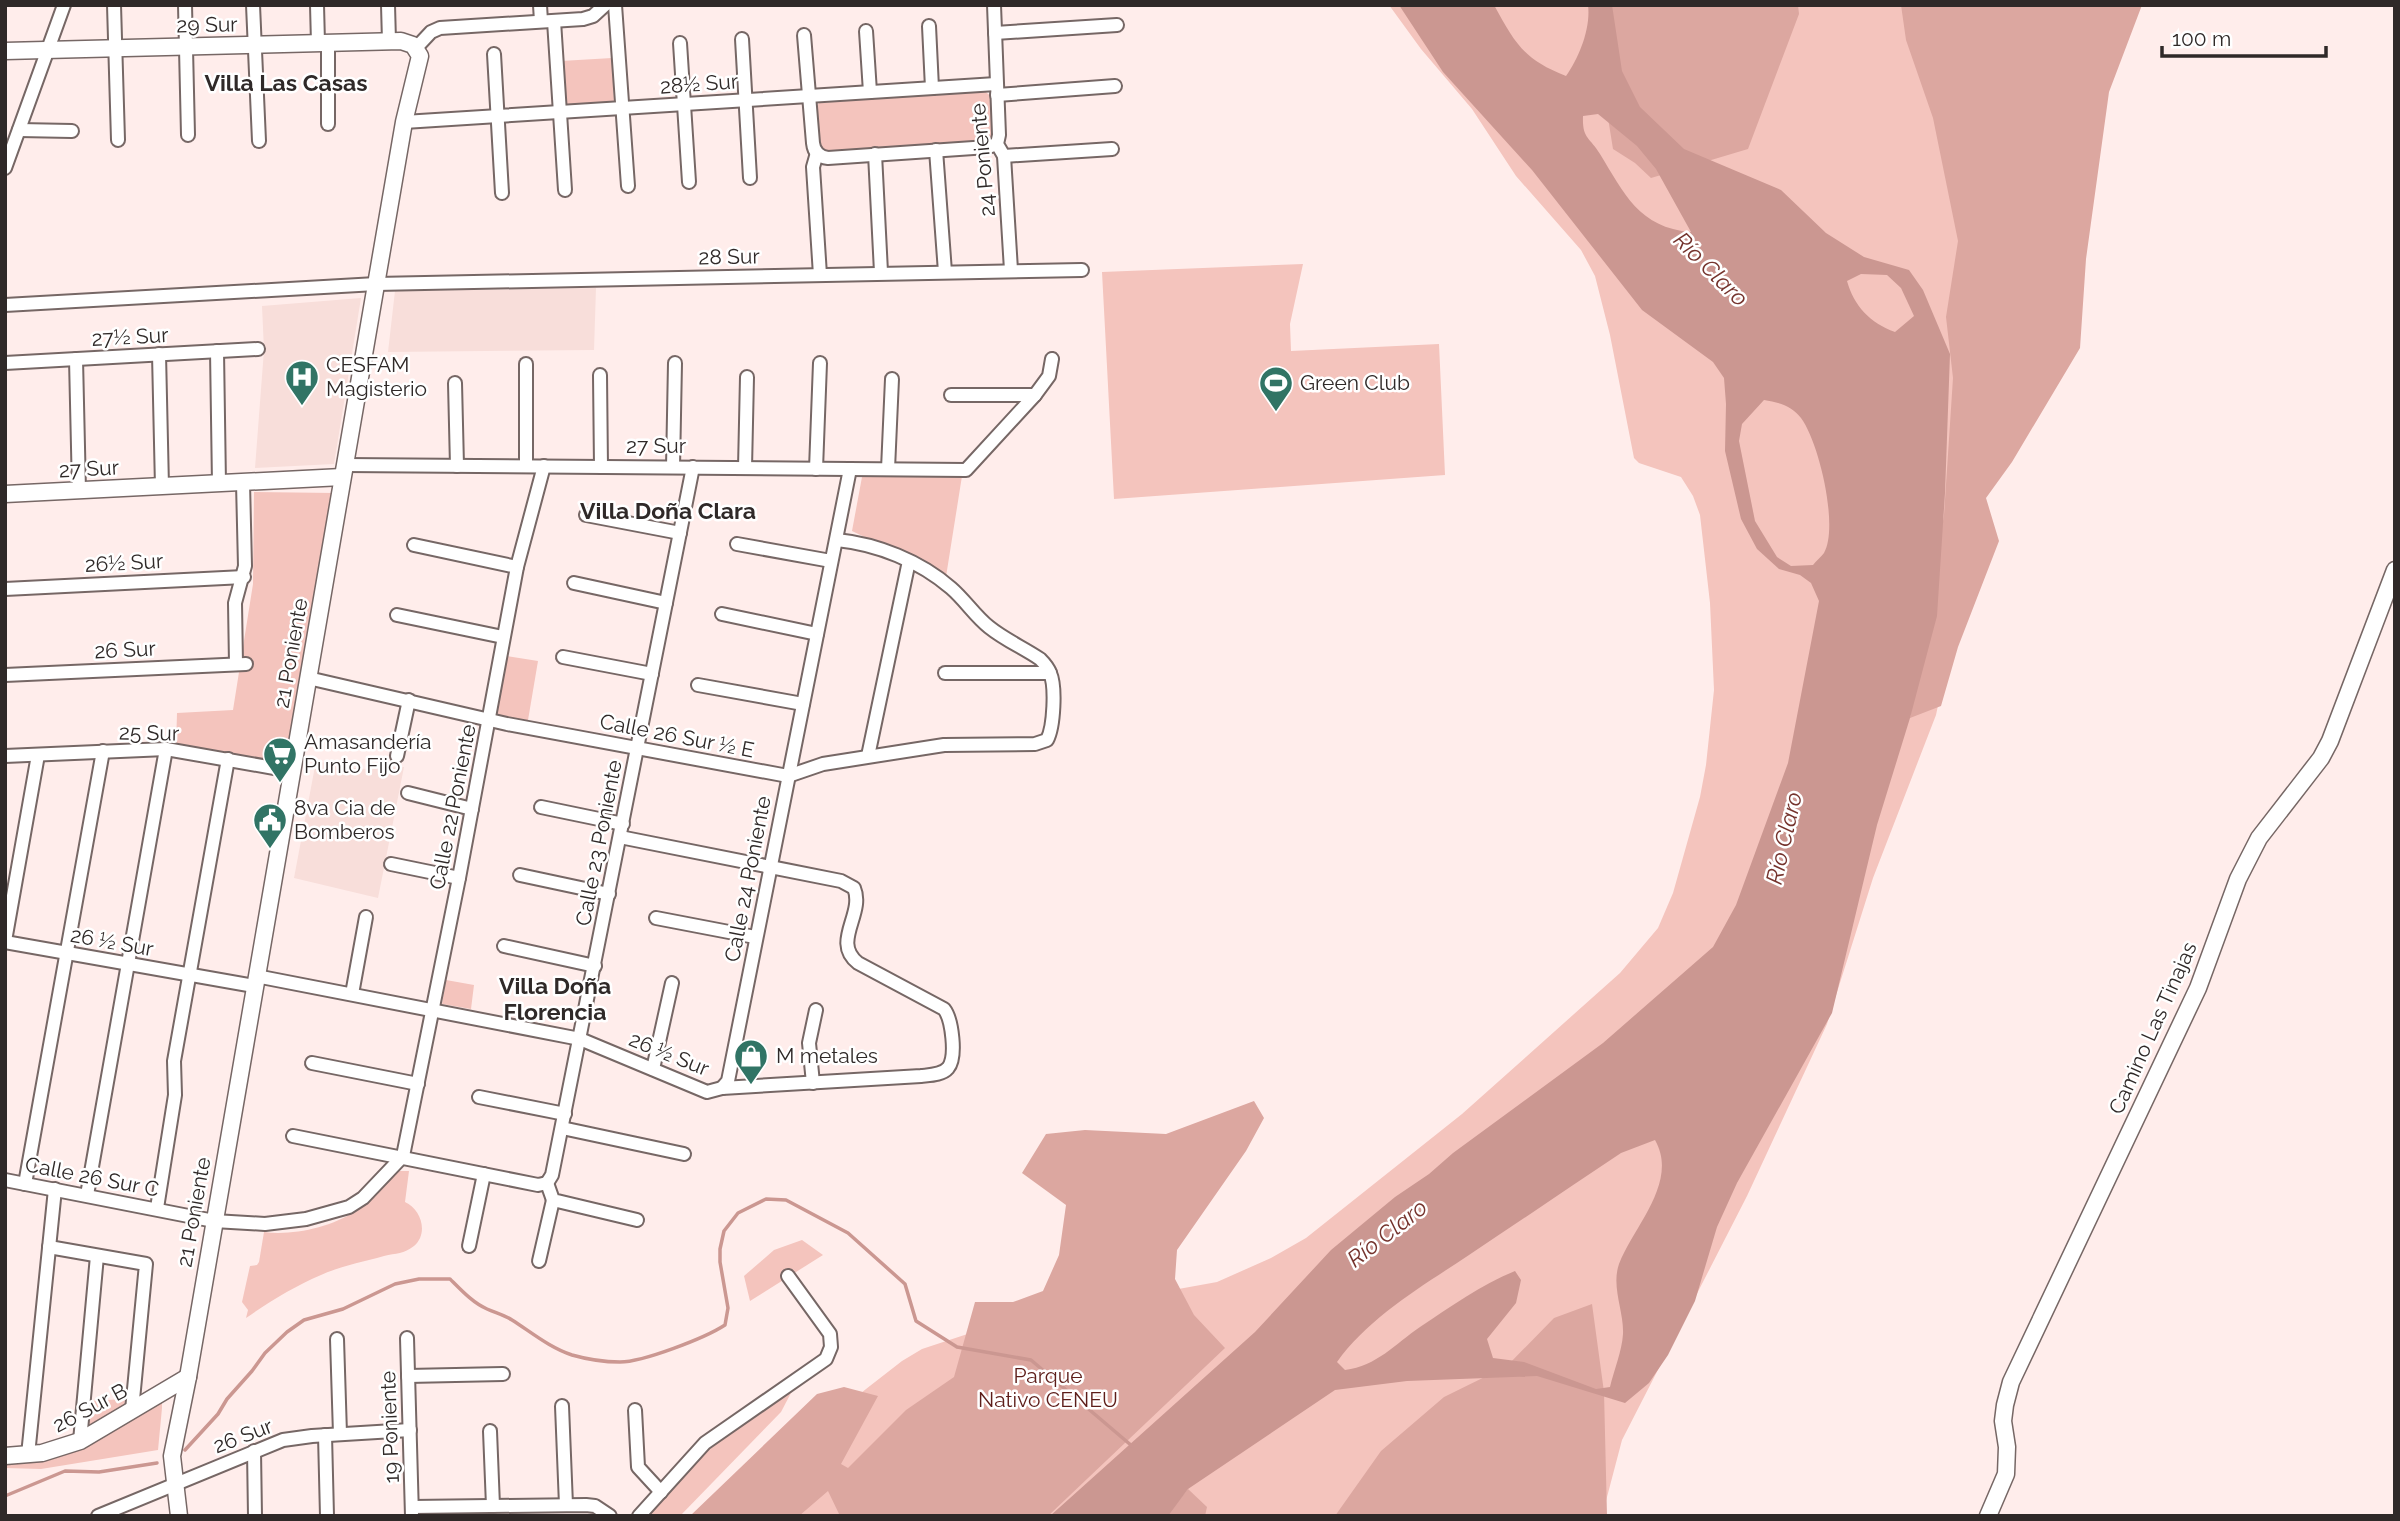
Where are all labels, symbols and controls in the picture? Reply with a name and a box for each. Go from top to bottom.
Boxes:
street label: 29 Sur [176,11,238,38]
scale bar [2162,14,2326,58]
text: 100 m [2172,26,2231,51]
street label: 28½ Sur [659,68,740,99]
district label: Villa Las Casas [204,69,368,96]
street label: 24 Poniente [965,102,1000,218]
water label: Río Claro [1669,226,1754,311]
street label: 28 Sur [698,243,761,270]
street label: 27½ Sur [91,322,170,351]
place label: CESFAM Magisterio [326,352,427,401]
hospital icon: CESFAM Magisterio [283,358,321,407]
sports icon: Green Club [1257,364,1295,413]
place label: Green Club [1300,370,1410,395]
street label: 27 Sur [626,433,687,458]
street label: 27 Sur [58,454,120,483]
district label: Villa Doña Clara [580,497,756,524]
street label: 26½ Sur [84,548,164,577]
street label: 21 Poniente [269,596,312,710]
street label: 26 Sur [94,635,157,664]
street label: Calle 26 Sur ½ E [598,708,756,763]
street label: 25 Sur [119,719,180,746]
street label: Calle 22 Poniente [424,722,481,892]
place label: Amasandería Punto Fijo [304,729,432,778]
supermarket icon: Amasandería Punto Fijo [261,735,299,784]
street label: Calle 23 Poniente [570,758,627,928]
water label: Río Claro [1760,789,1807,887]
street label: Calle 24 Poniente [719,794,776,964]
place label: 8va Cia de Bomberos [294,795,395,844]
public building icon: 8va Cia de Bomberos [251,801,289,850]
street label: 26 ½ Sur [69,922,156,961]
street label: Camino Las Tinajas [2103,938,2202,1118]
district label: Villa Doña Florencia [499,972,611,1025]
street label: 26 ½ Sur [626,1026,713,1081]
shop icon: M metales [732,1037,770,1086]
place label: M metales [776,1043,878,1068]
street label: Calle 26 Sur C [23,1151,161,1202]
street label: 21 Poniente [172,1155,215,1269]
water label: Río Claro [1341,1193,1432,1272]
park label: Parque Nativo CENEU [978,1363,1118,1412]
street label: 19 Poniente [375,1370,404,1484]
street label: 26 Sur B [48,1378,131,1437]
street label: 26 Sur [210,1413,277,1458]

